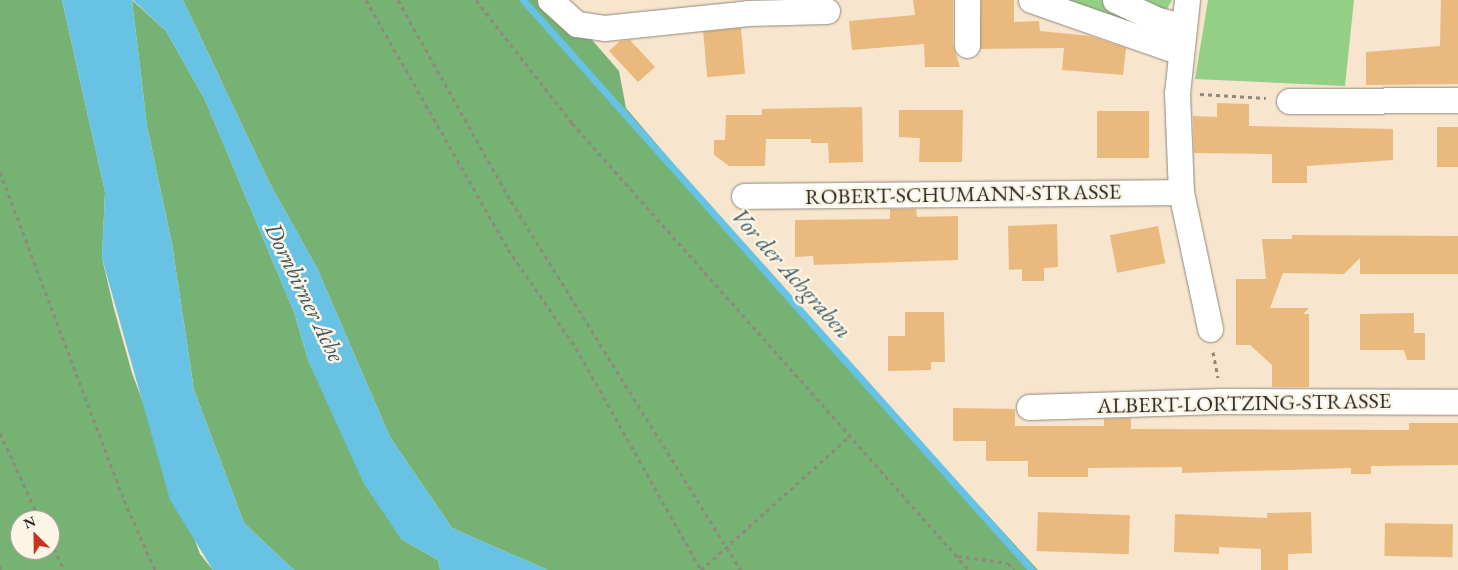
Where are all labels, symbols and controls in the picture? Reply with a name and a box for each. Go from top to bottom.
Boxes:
street label: ROBERT-SCHUMANN-STRASSE [805,178,1121,210]
water label: Vor der Achgraben [726,202,858,344]
water label: Dornbirner Ache [259,218,351,366]
street label: ALBERT-LORTZING-STRASSE [1097,387,1391,419]
north arrow [10,510,60,560]
text: N [21,512,38,533]

